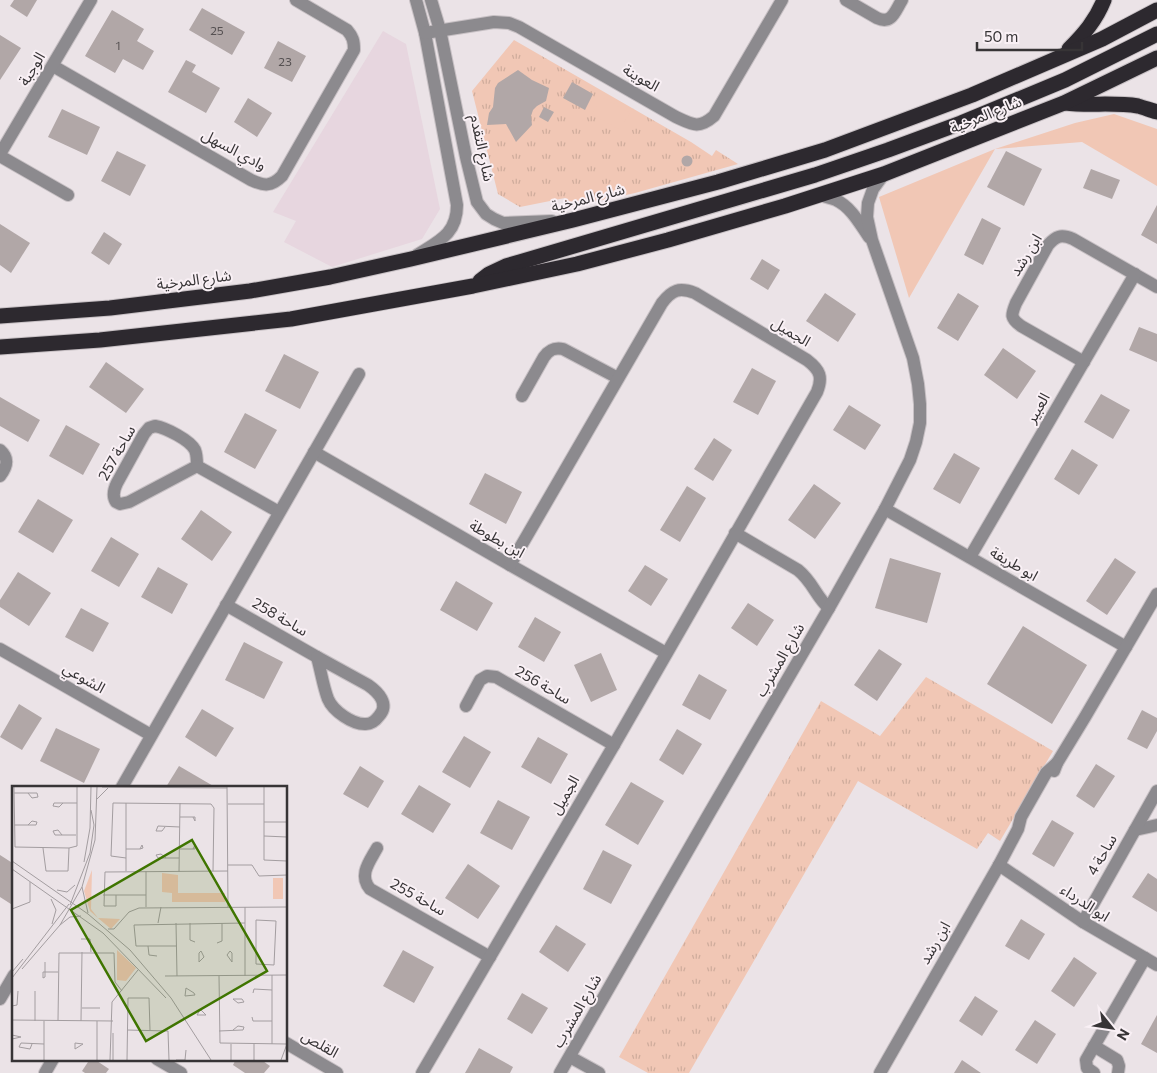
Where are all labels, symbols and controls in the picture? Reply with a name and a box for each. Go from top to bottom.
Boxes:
scale bar [977,20,1082,52]
house number: 25 [210,23,224,37]
text: 50 m [984,27,1018,45]
house number: 1 [115,38,121,52]
street label: الوجبة [14,48,49,89]
house number: 23 [278,54,292,68]
street label: العوينة [619,60,663,96]
street label: شارع المرخية [947,92,1026,140]
street label: شارع التقدم [463,113,499,184]
street label: وادي السهل [197,125,270,177]
street label: شارع المرخية [549,179,628,219]
street label: ابن رشد [1005,230,1046,279]
street label: شارع المرخية [155,265,233,296]
street label: الجميل [768,313,814,351]
street label: العبير [1021,389,1054,427]
street label: ساحة 257 [94,422,139,483]
street label: ابن بطوطة [466,515,528,562]
street label: ابو طريفة [987,542,1042,585]
street label: ساحة 258 [250,593,312,639]
street label: شارع المشرب [751,619,811,701]
street label: الشوعي [58,658,109,699]
street label: ساحة 256 [513,661,575,707]
street label: الجميل [546,772,583,818]
inset map [12,786,288,1060]
street label: ساحة 4 [1082,831,1120,878]
street label: ساحة 255 [388,874,450,919]
street label: ابو الدرداء [1057,880,1113,926]
street label: ابن رشد [915,918,954,968]
street label: شارع المشرب [548,970,608,1052]
north arrow [1087,1003,1137,1053]
street label: القلص [298,1025,342,1062]
text: N [1114,1026,1134,1044]

